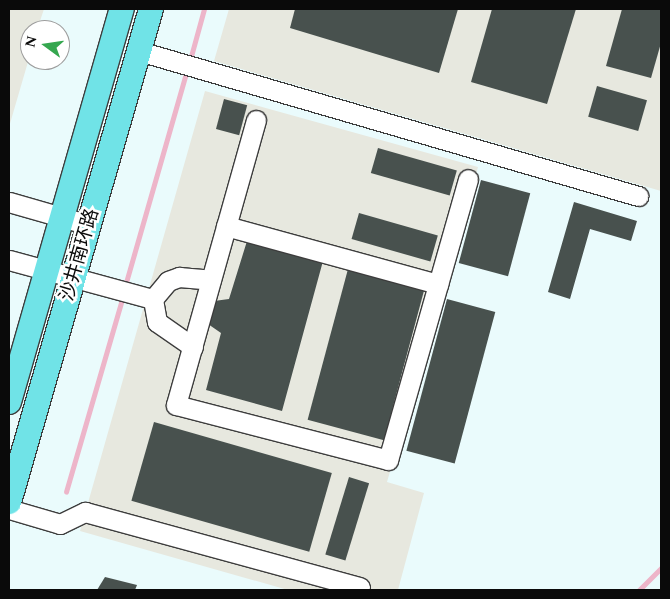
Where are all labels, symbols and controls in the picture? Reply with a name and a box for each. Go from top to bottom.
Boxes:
north arrow [20,20,70,70]
text: N [19,33,43,50]
street label: 沙井南环路 [56,206,104,304]

